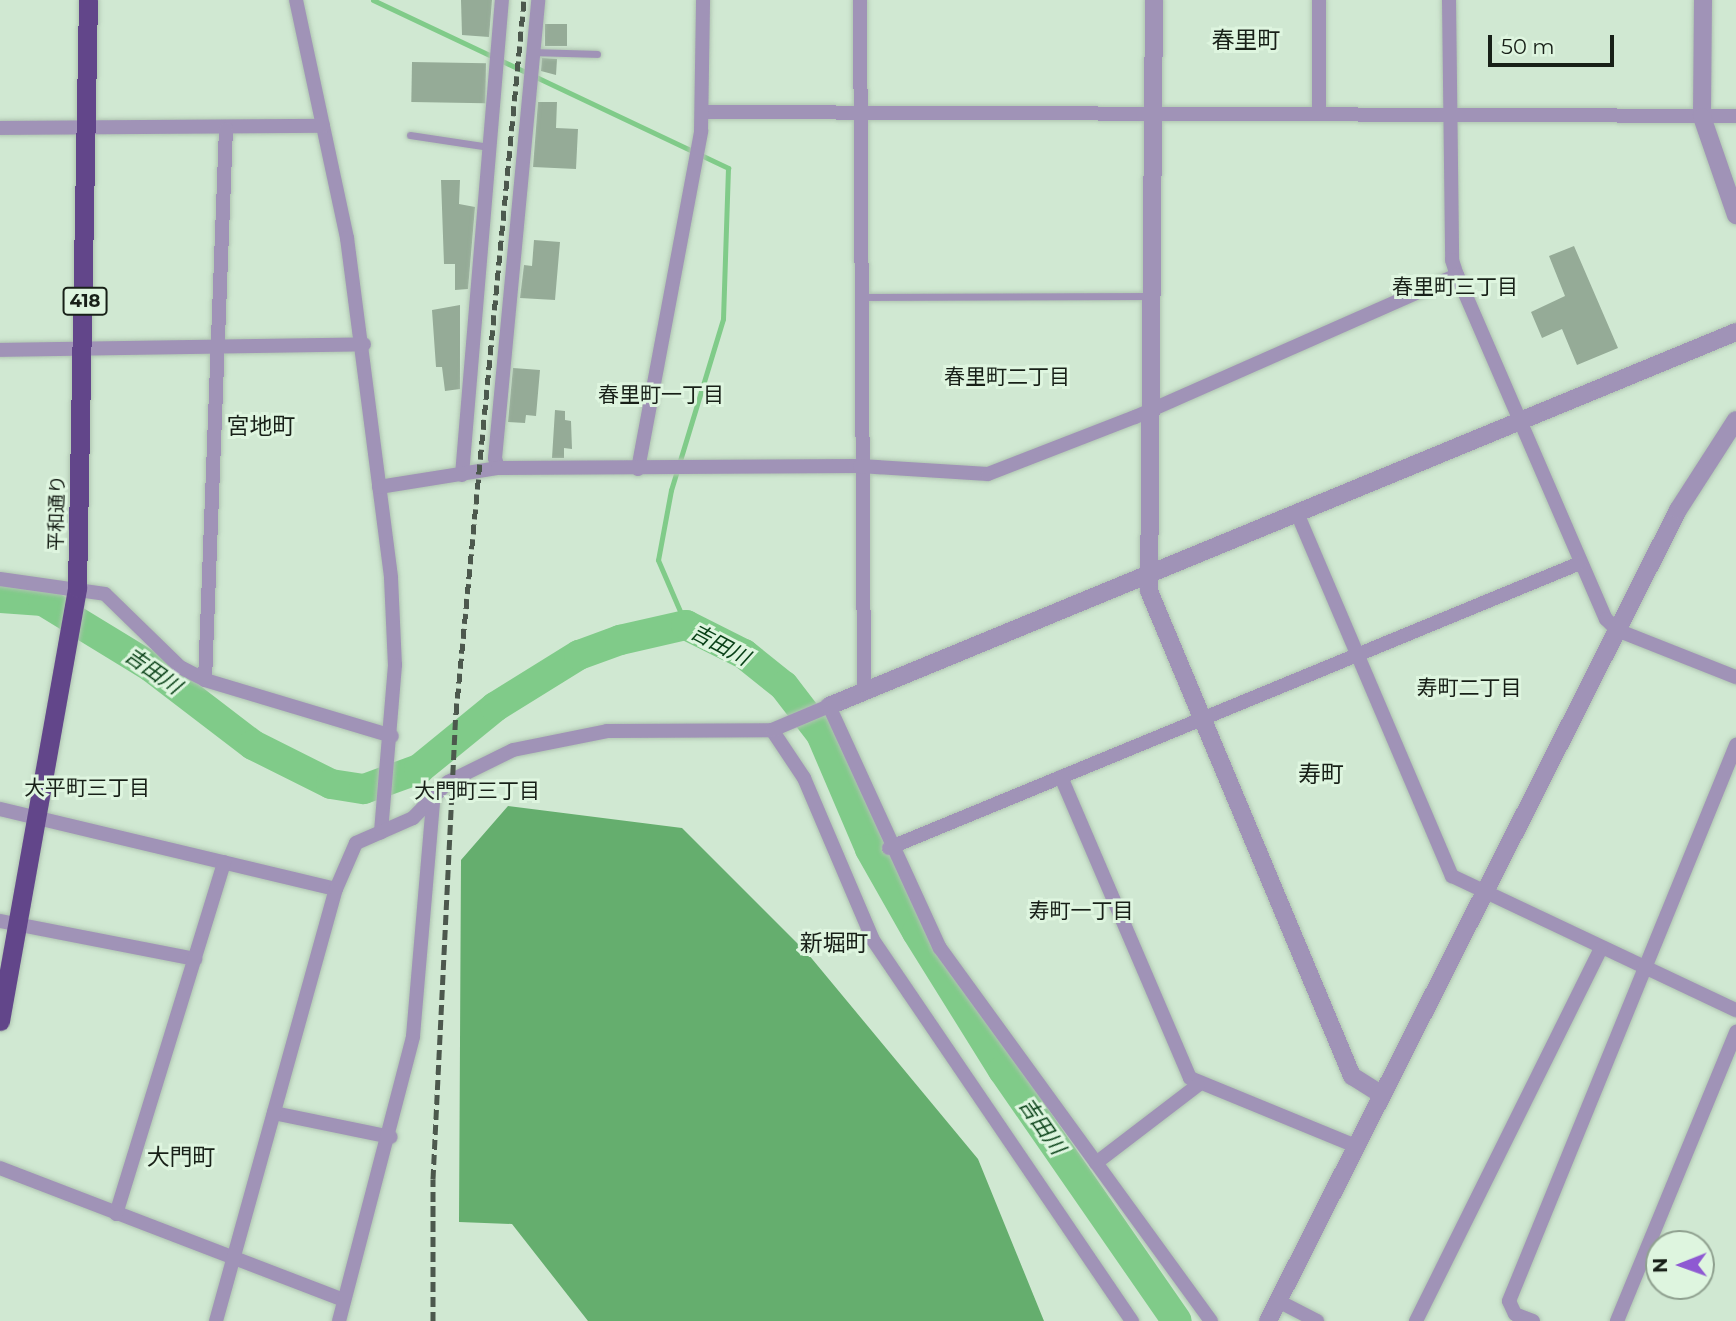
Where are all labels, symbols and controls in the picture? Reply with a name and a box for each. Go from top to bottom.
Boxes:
scale bar [1491,21,1617,65]
district label: 春里町 [1212,26,1280,54]
text: 50 m [1501,34,1555,59]
district label: 春里町三丁目 [1392,274,1518,300]
road number: 418 [62,286,108,316]
district label: 春里町二丁目 [944,364,1070,390]
district label: 春里町一丁目 [598,382,724,408]
district label: 宮地町 [227,412,295,440]
street label: 平和通り [44,475,70,551]
water label: 吉田川 [686,619,754,671]
water label: 吉田川 [120,643,186,699]
district label: 寿町二丁目 [1417,675,1521,701]
district label: 寿町 [1298,760,1344,788]
district label: 大平町三丁目 [24,775,150,801]
district label: 大門町三丁目 [414,778,540,804]
district label: 寿町一丁目 [1029,898,1133,924]
district label: 新堀町 [800,929,868,957]
water label: 吉田川 [1014,1093,1070,1159]
district label: 大門町 [147,1143,215,1171]
north arrow [1645,1230,1715,1300]
text: N [1649,1257,1672,1273]

